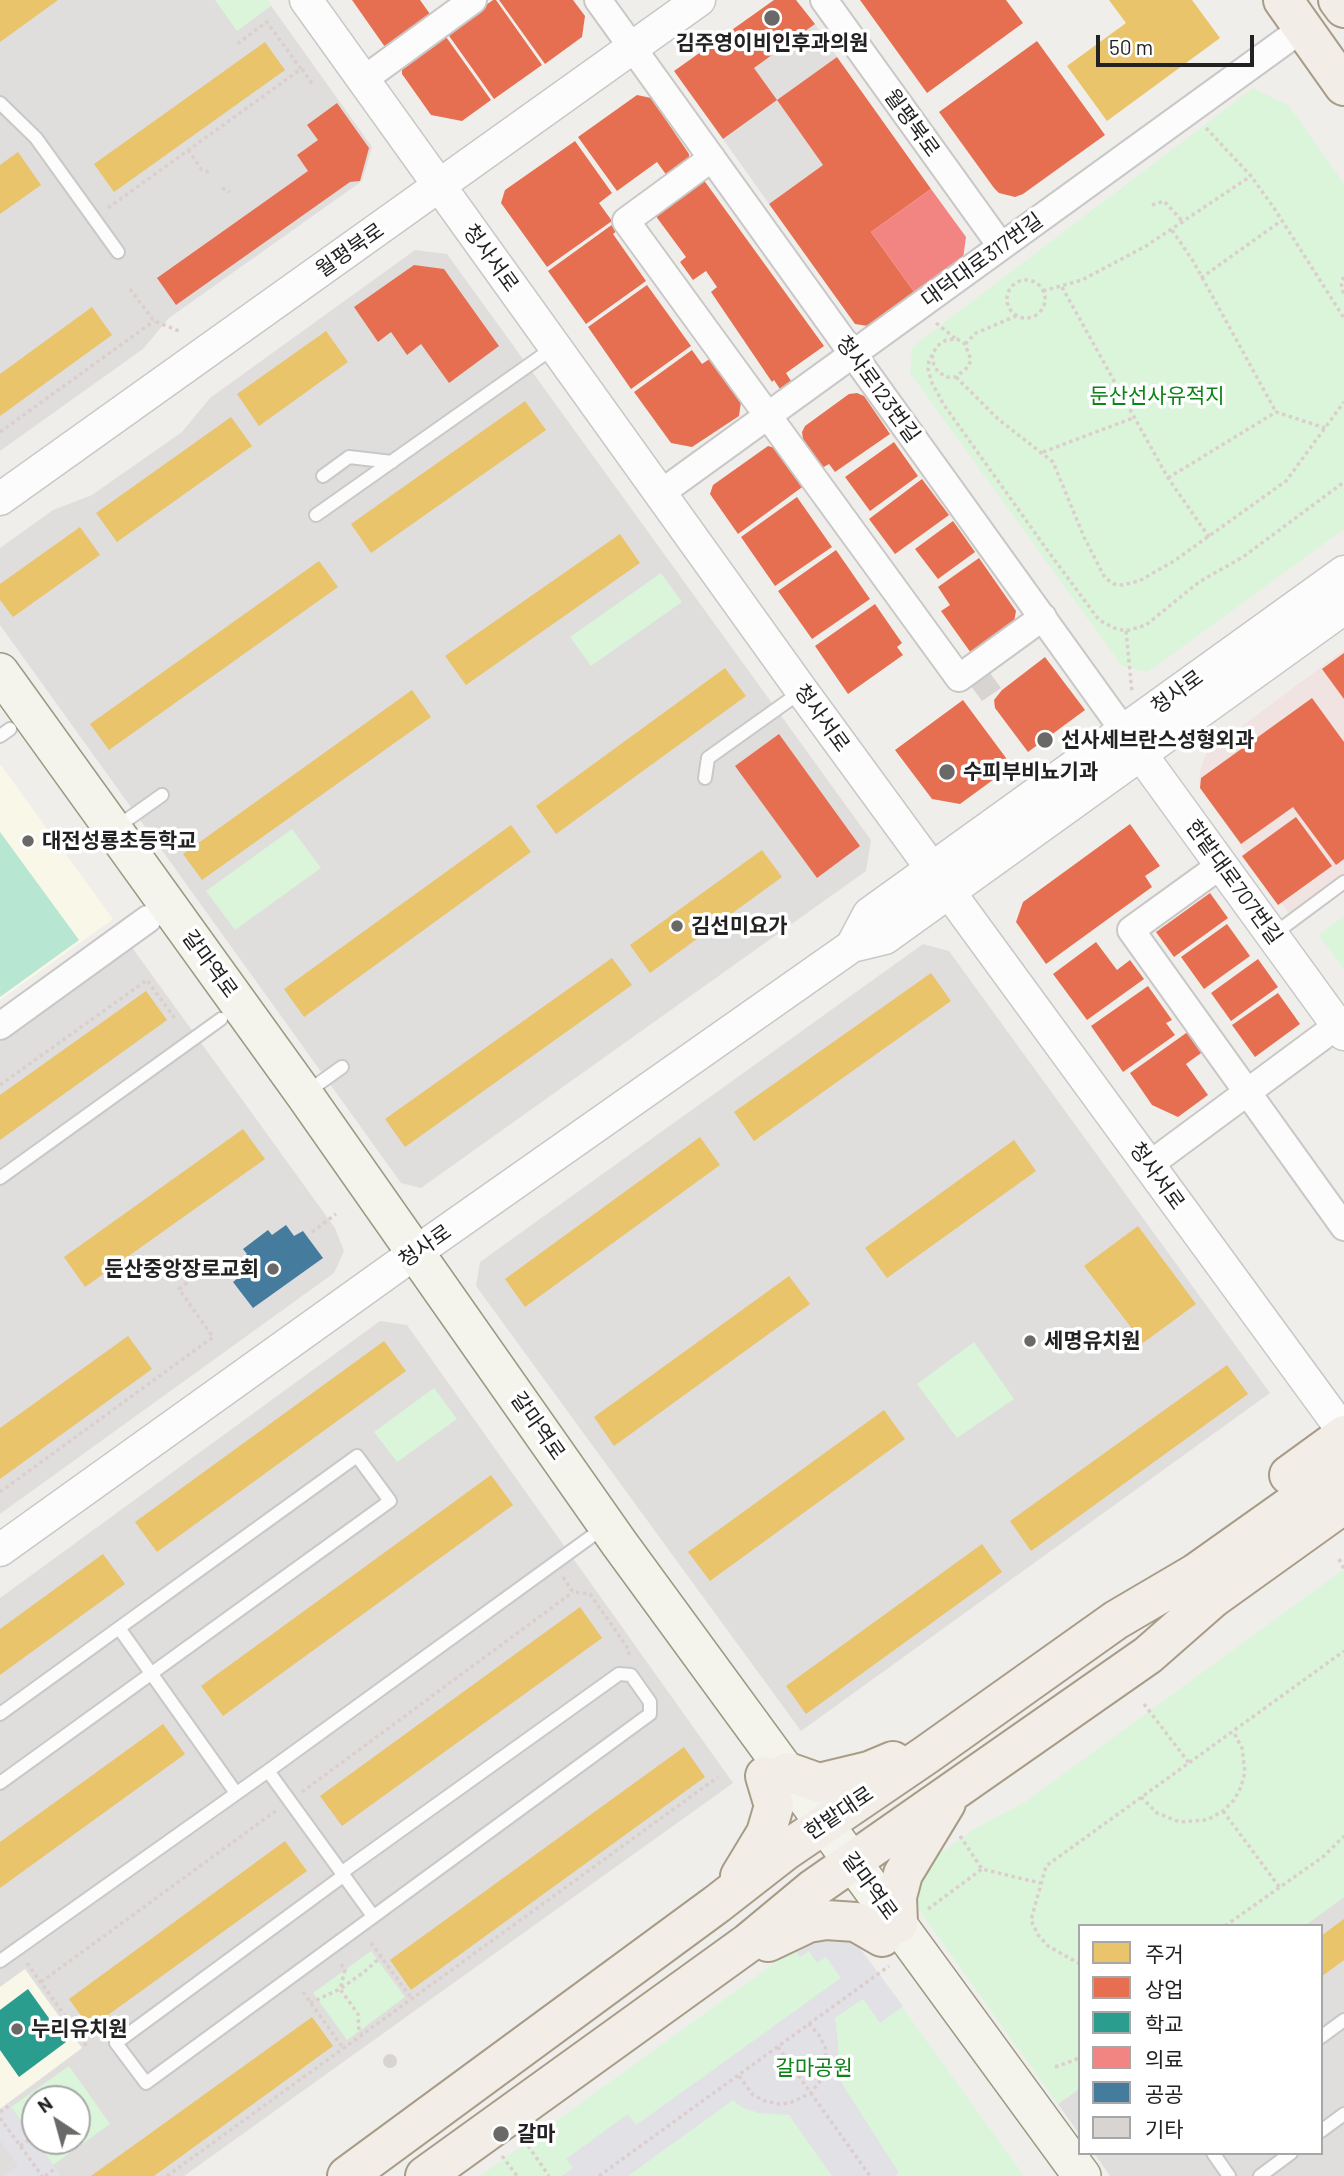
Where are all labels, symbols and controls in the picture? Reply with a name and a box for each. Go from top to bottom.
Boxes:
marker: 김주영이비인후과의원 [762,8,782,28]
scale bar [1099,21,1256,65]
place label: 김주영이비인후과의원 [675,30,869,56]
text: 50 m [1109,34,1153,59]
street label: 월평북로 [879,84,945,162]
street label: 대덕대로317번길 [916,208,1048,312]
street label: 월평북로 [311,218,389,282]
street label: 청사서로 [458,219,524,297]
street label: 청사로123번길 [831,331,925,447]
park label: 둔산선사유적지 [1089,383,1225,409]
street label: 청사로 [1146,665,1208,719]
street label: 청사서로 [789,679,855,757]
place label: 선사세브란스성형외과 [1061,727,1254,753]
marker: 선사세브란스성형외과 [1035,730,1055,750]
place label: 수피부비뇨기과 [963,759,1098,785]
marker: 수피부비뇨기과 [937,762,957,782]
street label: 한밭대로707번길 [1180,815,1288,949]
place label: 대전성룡초등학교 [42,828,197,854]
marker: 대전성룡초등학교 [20,833,36,849]
place label: 김선미요가 [691,913,788,939]
marker: 김선미요가 [669,918,685,934]
street label: 갈마역로 [177,925,243,1003]
street label: 청사서로 [1124,1137,1190,1215]
street label: 청사로 [394,1219,456,1273]
place label: 둔산중앙장로교회 [104,1256,259,1282]
marker: 둔산중앙장로교회 [265,1261,281,1277]
place label: 세명유치원 [1044,1328,1141,1354]
marker: 세명유치원 [1022,1333,1038,1349]
street label: 갈마역로 [506,1387,570,1465]
street label: 한밭대로 [800,1781,878,1845]
street label: 갈마역로 [837,1847,903,1925]
legend [1078,1924,1323,2155]
text: 주거 [1145,1941,1184,1966]
text: 상업 [1145,1976,1184,2001]
text: 학교 [1145,2011,1184,2036]
place label: 누리유치원 [31,2016,128,2042]
marker: 누리유치원 [9,2021,25,2037]
text: 의료 [1145,2046,1184,2071]
park label: 갈마공원 [775,2055,853,2081]
text: 공공 [1145,2081,1184,2106]
north arrow [21,2085,91,2155]
text: N [33,2091,56,2117]
text: 기타 [1145,2116,1184,2141]
place label: 갈마 [517,2121,556,2147]
marker: 갈마 [491,2124,511,2144]

